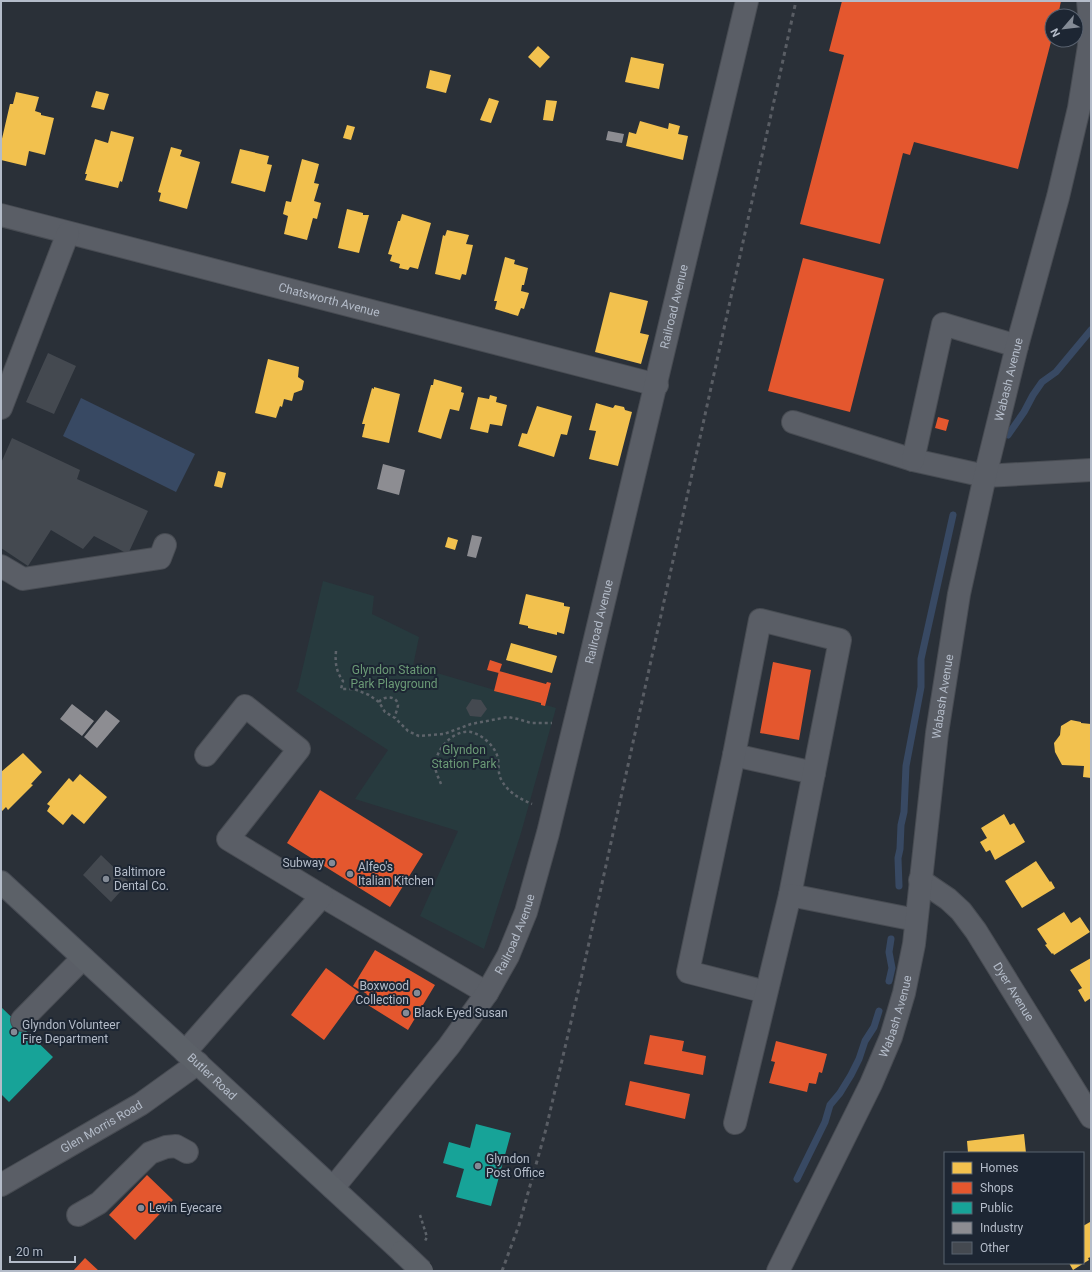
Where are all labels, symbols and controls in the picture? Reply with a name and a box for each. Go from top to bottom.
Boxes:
north arrow [1044,8,1084,48]
text: N [1048,26,1063,39]
street label: Railroad Avenue [657,263,691,350]
street label: Chatsworth Avenue [277,280,381,320]
street label: Wabash Avenue [992,336,1026,423]
street label: Railroad Avenue [582,578,616,665]
street label: Wabash Avenue [929,653,956,739]
park label: Glyndon Station Park Playground [350,663,438,691]
park label: Glyndon Station Park [431,743,497,771]
place label: Subway [282,856,324,870]
marker: Subway [327,858,337,868]
place label: Alfeo's Italian Kitchen [358,860,434,888]
place label: Baltimore Dental Co. [114,865,169,893]
marker: Alfeo's Italian Kitchen [345,869,355,879]
marker: Baltimore Dental Co. [101,874,111,884]
street label: Railroad Avenue [492,892,538,977]
street label: Dyer Avenue [990,960,1037,1024]
street label: Wabash Avenue [876,974,914,1060]
place label: Boxwood Collection [356,979,409,1007]
marker: Boxwood Collection [412,988,422,998]
place label: Black Eyed Susan [414,1006,508,1020]
marker: Black Eyed Susan [401,1008,411,1018]
place label: Glyndon Volunteer Fire Department [22,1018,120,1046]
marker: Glyndon Volunteer Fire Department [9,1027,19,1037]
street label: Butler Road [184,1050,239,1103]
street label: Glen Morris Road [58,1098,145,1156]
place label: Glyndon Post Office [486,1152,545,1180]
legend [944,1152,1084,1264]
marker: Glyndon Post Office [473,1161,483,1171]
text: Homes [980,1161,1018,1175]
text: Shops [980,1181,1014,1195]
place label: Levin Eyecare [149,1201,222,1215]
text: Public [980,1201,1013,1215]
marker: Levin Eyecare [136,1203,146,1213]
text: Industry [980,1221,1024,1235]
scale bar [10,1238,75,1264]
text: Other [980,1241,1009,1255]
text: 20 m [16,1245,43,1259]

